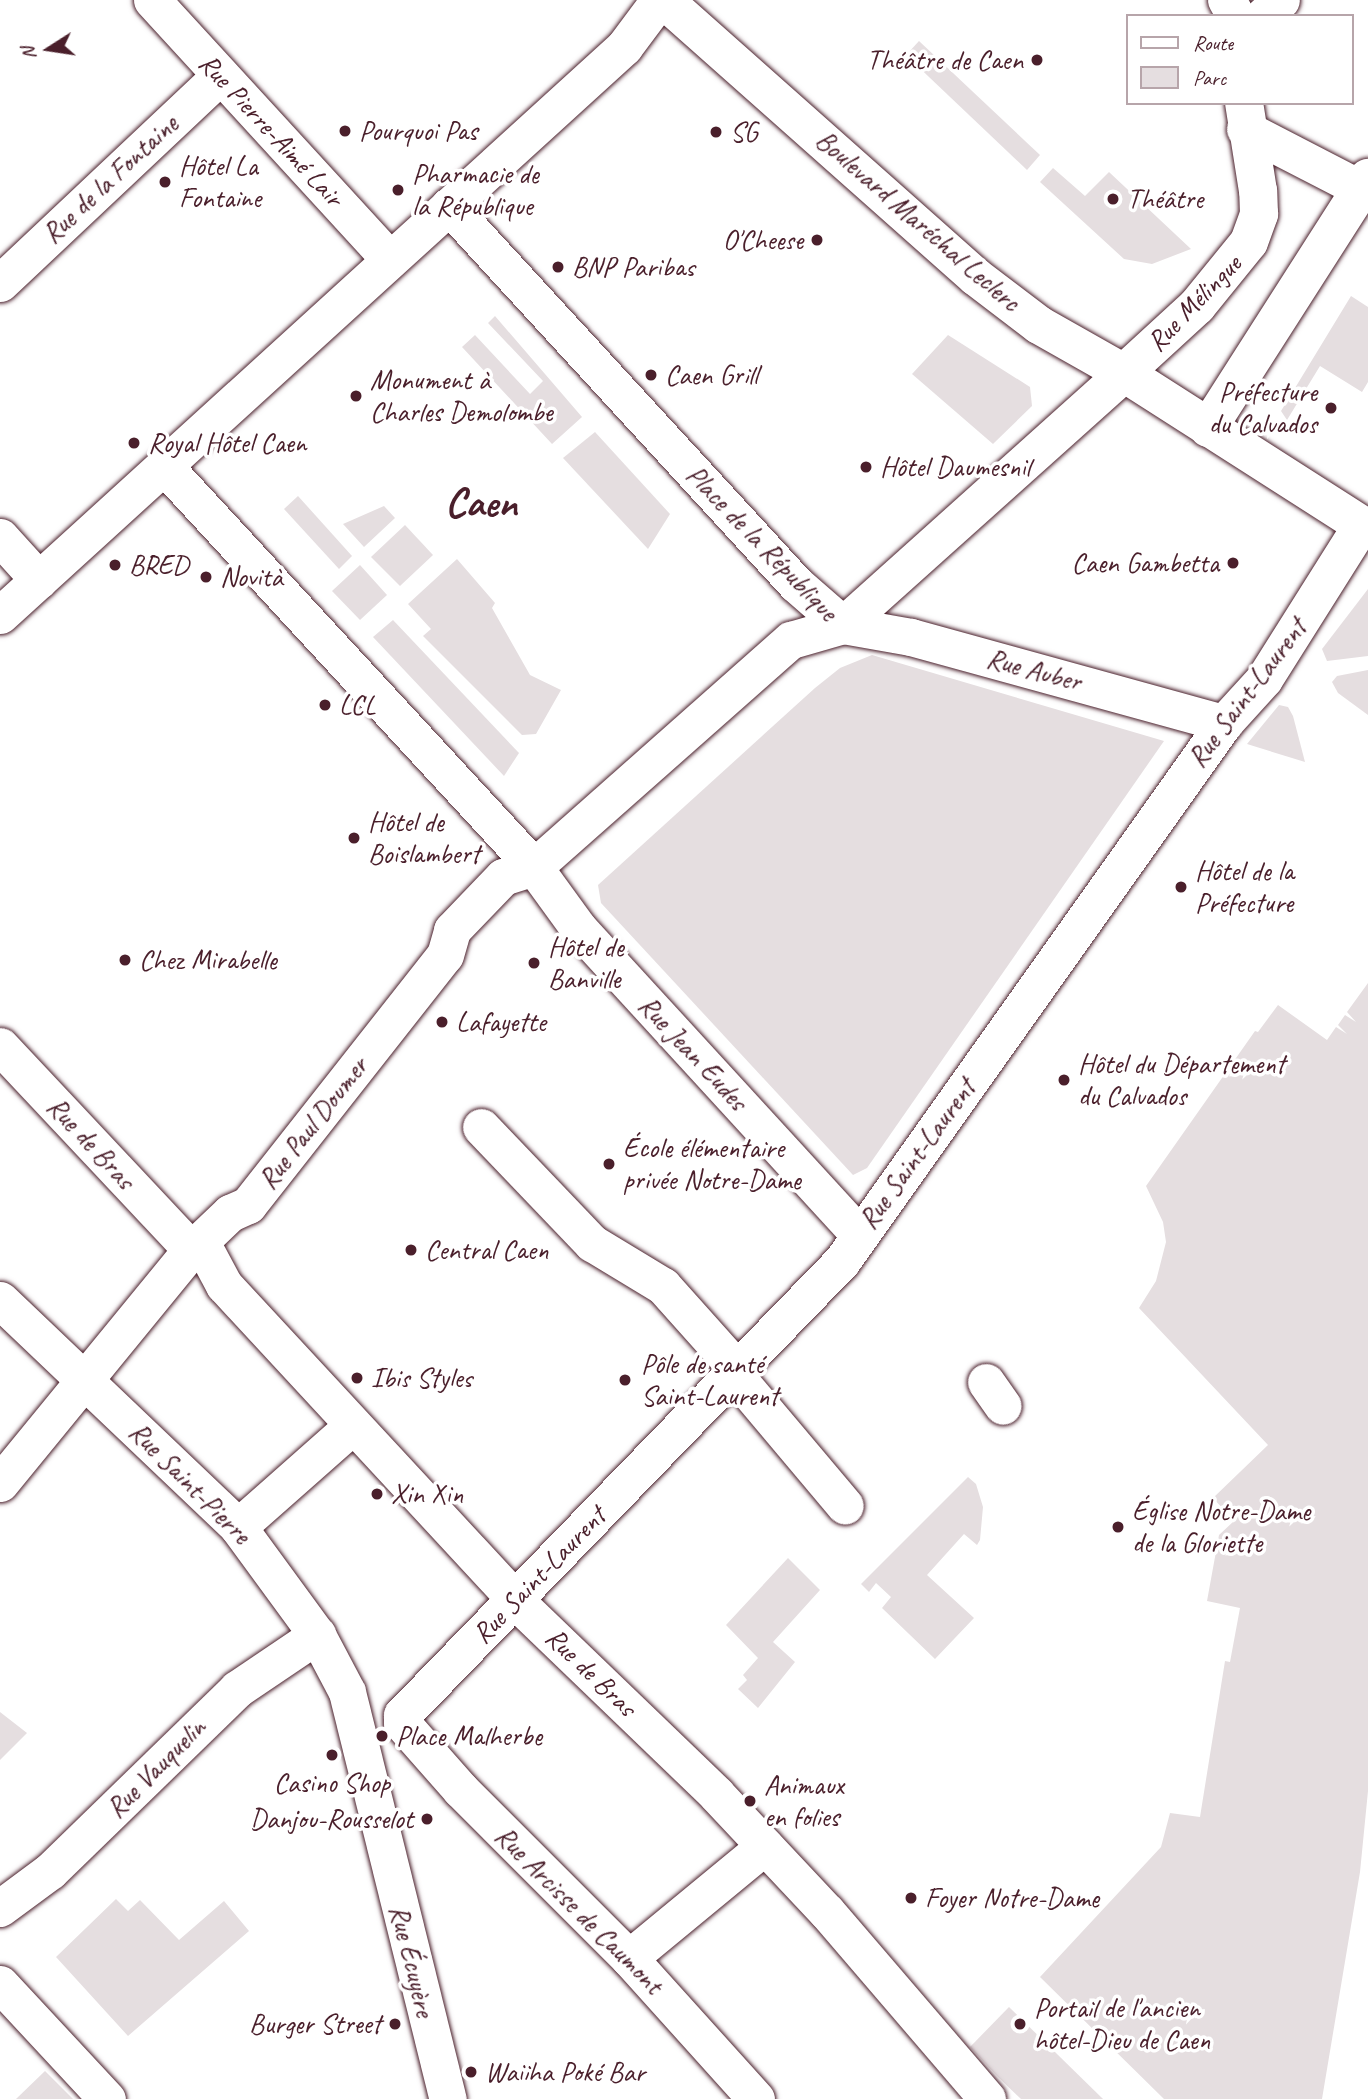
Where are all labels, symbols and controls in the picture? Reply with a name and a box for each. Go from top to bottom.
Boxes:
north arrow [14,14,84,84]
legend [1126,14,1354,105]
text: Route [1193,30,1233,56]
place label: Théâtre de Caen [866,43,1023,77]
text: N [15,45,41,62]
street label: Rue Pierre-Aimé Lair [192,47,350,213]
marker: Théâtre de Caen [1029,52,1045,68]
text: Parc [1193,65,1226,91]
street label: Rue de la Fontaine [35,108,185,250]
place label: Pourquoi Pas [359,114,478,148]
place label: SG [730,115,758,149]
marker: Pourquoi Pas [337,123,353,139]
street label: Boulevard Maréchal Leclerc [809,123,1027,319]
marker: SG [708,124,724,140]
place label: Hôtel La Fontaine [179,149,261,215]
place label: Pharmacie de la République [412,157,539,223]
marker: Hôtel La Fontaine [157,174,173,190]
marker: Pharmacie de la République [390,182,406,198]
place label: Théâtre [1127,182,1203,216]
marker: Théâtre [1105,191,1121,207]
place label: O'Cheese [723,223,803,257]
marker: O'Cheese [809,232,825,248]
street label: Rue Mélingue [1140,248,1248,358]
place label: BNP Paribas [572,250,694,284]
marker: BNP Paribas [550,259,566,275]
place label: Caen Grill [665,358,757,392]
place label: Monument à Charles Demolombe [370,363,551,429]
marker: Caen Grill [643,367,659,383]
place label: Préfecture du Calvados [1208,375,1317,441]
marker: Monument à Charles Demolombe [348,388,364,404]
marker: Préfecture du Calvados [1323,400,1339,416]
place label: Royal Hôtel Caen [148,426,307,460]
marker: Royal Hôtel Caen [126,435,142,451]
place label: Hôtel Daumesnil [880,450,1031,484]
street label: Place de la République [679,458,845,628]
marker: Hôtel Daumesnil [858,459,874,475]
district label: Caen [445,478,517,528]
place label: Caen Gambetta [1072,546,1219,580]
place label: BRED [129,548,188,582]
marker: Caen Gambetta [1225,555,1241,571]
marker: BRED [107,557,123,573]
place label: Novità [220,560,283,594]
marker: Novità [198,569,214,585]
street label: Rue Saint-Laurent [1180,612,1314,774]
street label: Rue Auber [983,641,1085,699]
place label: LCL [339,688,376,722]
marker: LCL [317,697,333,713]
place label: Hôtel de Boislambert [368,805,480,871]
marker: Hôtel de Boislambert [346,830,362,846]
place label: Hôtel de la Préfecture [1195,854,1294,920]
marker: Hôtel de la Préfecture [1173,879,1189,895]
place label: Hôtel de Banville [548,930,624,996]
place label: Chez Mirabelle [139,943,277,977]
marker: Chez Mirabelle [117,952,133,968]
marker: Hôtel de Banville [526,955,542,971]
street label: Rue Jean Eudes [632,989,754,1117]
place label: Lafayette [456,1005,546,1039]
marker: Lafayette [434,1014,450,1030]
place label: Hôtel du Département du Calvados [1078,1047,1285,1113]
street label: Rue Paul Doumer [251,1050,375,1196]
street label: Rue Saint-Laurent [851,1072,983,1236]
marker: Hôtel du Département du Calvados [1056,1072,1072,1088]
street label: Rue de Bras [40,1090,142,1196]
place label: École élémentaire privée Notre-Dame [623,1131,801,1197]
marker: École élémentaire privée Notre-Dame [601,1156,617,1172]
place label: Central Caen [425,1233,549,1267]
marker: Central Caen [403,1242,419,1258]
place label: Pôle de santé Saint-Laurent [641,1347,778,1413]
place label: Ibis Styles [371,1361,473,1395]
marker: Ibis Styles [349,1370,365,1386]
marker: Pôle de santé Saint-Laurent [615,1370,635,1390]
street label: Rue Saint-Pierre [122,1415,258,1551]
place label: Xin Xin [391,1477,463,1511]
marker: Xin Xin [369,1486,385,1502]
place label: Église Notre-Dame de la Gloriette [1132,1494,1310,1560]
street label: Rue Saint-Laurent [465,1499,613,1651]
marker: Église Notre-Dame de la Gloriette [1110,1519,1126,1535]
street label: Rue de Bras [538,1620,644,1724]
street label: Rue Vauquelin [99,1711,213,1825]
place label: Place Malherbe [396,1719,542,1753]
marker: Place Malherbe [374,1728,390,1744]
marker: Casino Shop [324,1747,340,1763]
place label: Casino Shop [273,1766,391,1800]
place label: Animaux en folies [764,1768,844,1834]
marker: Animaux en folies [742,1793,758,1809]
place label: Danjou-Rousselot [250,1802,413,1836]
marker: Danjou-Rousselot [419,1811,435,1827]
street label: Rue Arcisse de Caumont [488,1819,670,2001]
place label: Foyer Notre-Dame [925,1881,1100,1915]
marker: Foyer Notre-Dame [903,1890,919,1906]
street label: Rue Écuyère [382,1902,442,2020]
place label: Portail de l'ancien hôtel-Dieu de Caen [1034,1991,1211,2057]
place label: Burger Street [249,2007,381,2041]
marker: Burger Street [387,2016,403,2032]
marker: Portail de l'ancien hôtel-Dieu de Caen [1012,2016,1028,2032]
place label: Waiiha Poké Bar [485,2055,645,2089]
marker: Waiiha Poké Bar [463,2064,479,2080]

